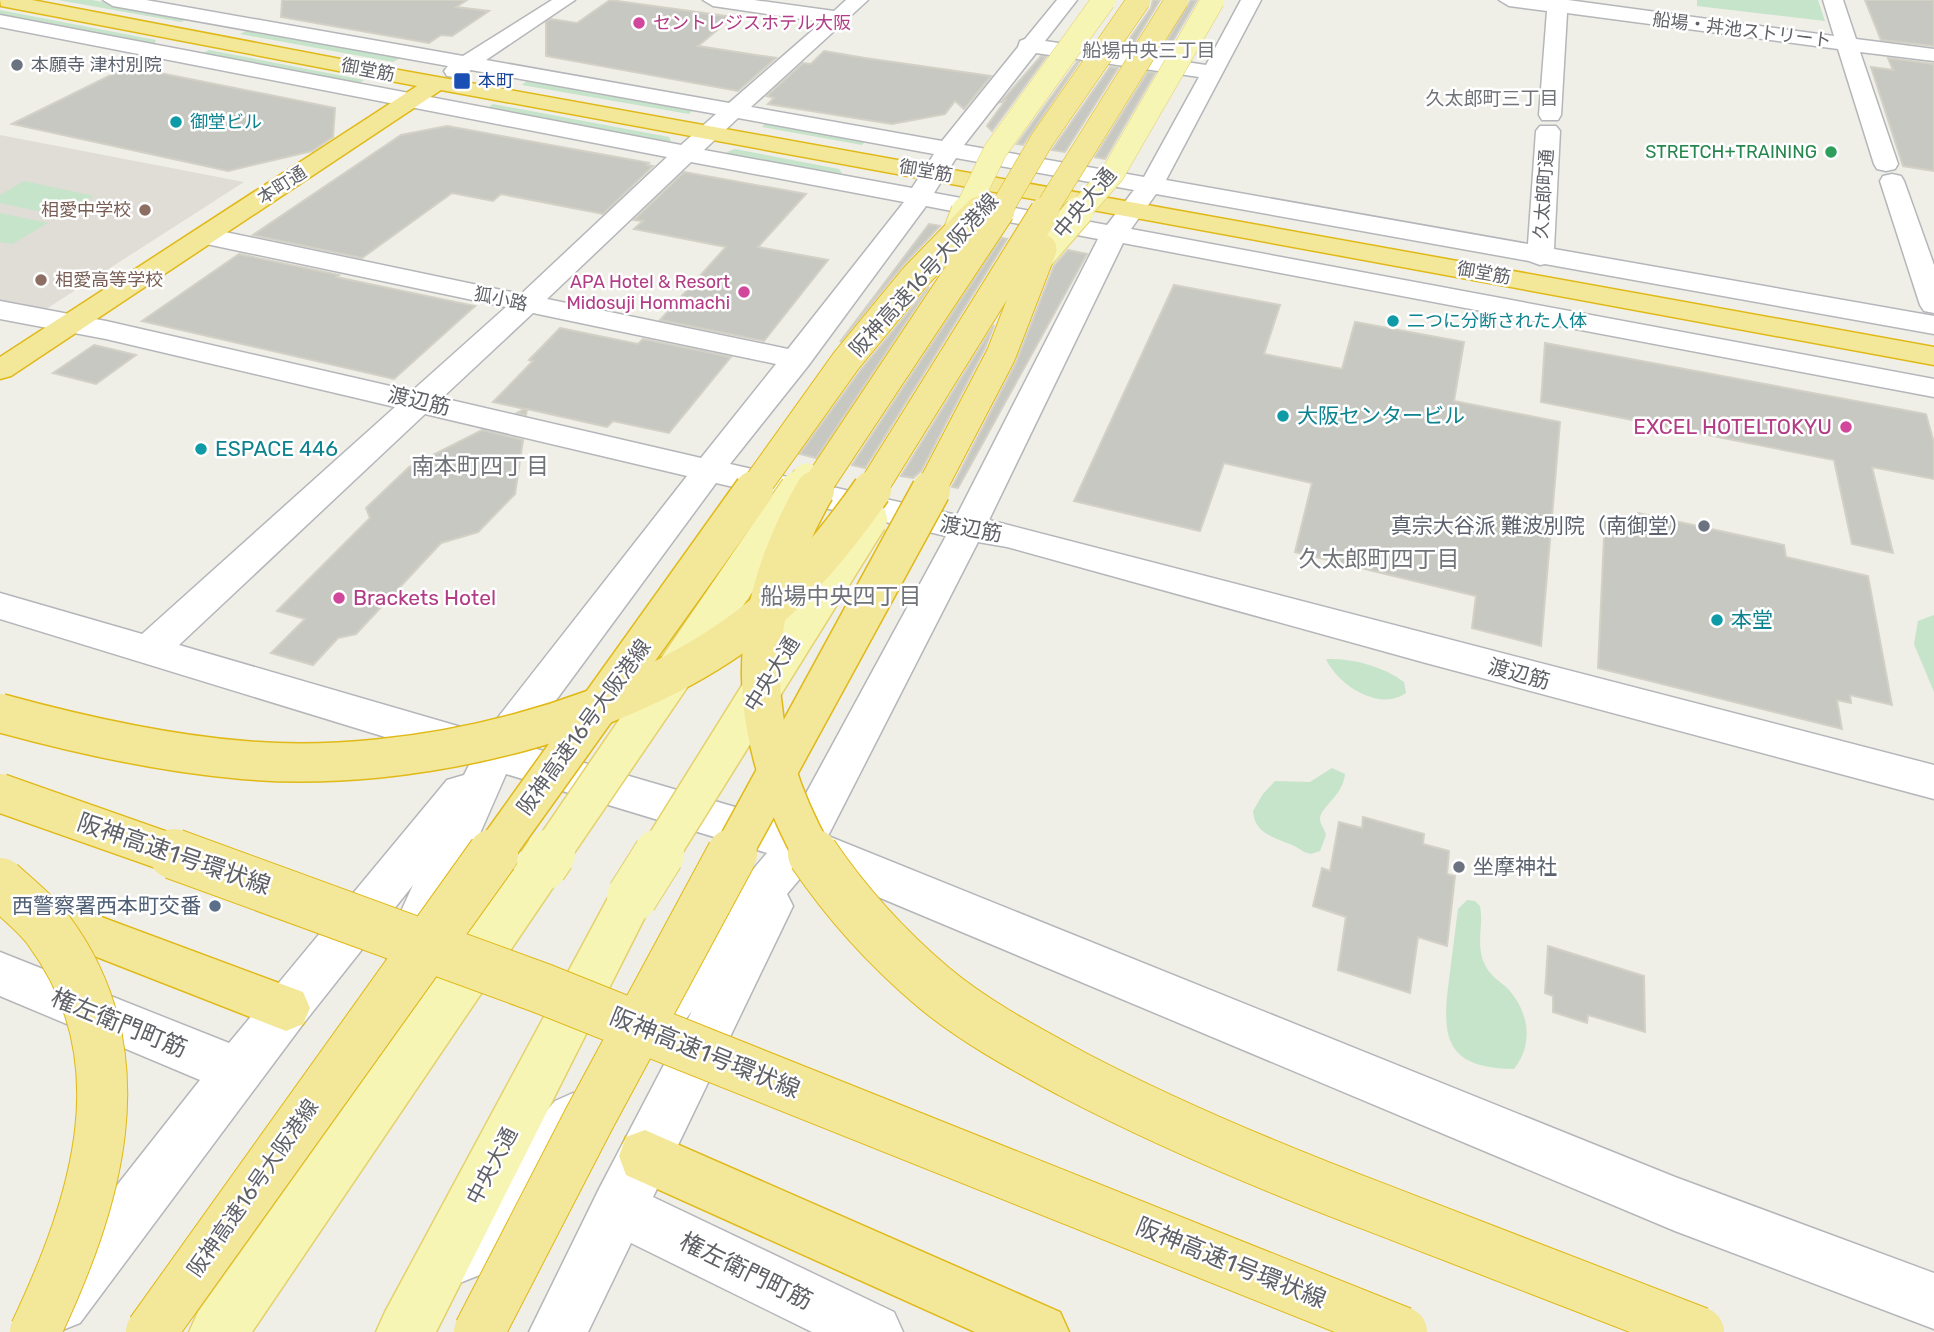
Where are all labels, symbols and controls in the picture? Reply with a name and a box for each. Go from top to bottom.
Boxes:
street label: 船場・丼池ストリート [1651,8,1833,52]
place label: セントレジスホテル大阪 [653,12,851,34]
marker: セントレジスホテル大阪 [631,15,647,31]
district label: 船場中央三丁目 [1082,39,1216,62]
place label: 本願寺 津村別院 [31,54,161,76]
street label: 御堂筋 [339,54,397,86]
marker: 本願寺 津村別院 [9,57,25,73]
place label: 本町 [478,70,514,92]
marker: 本町 [452,71,472,91]
district label: 久太郎町三丁目 [1425,87,1559,110]
place label: 御堂ビル [190,111,262,133]
marker: 御堂ビル [168,114,184,130]
place label: STRETCH+TRAINING [1645,141,1817,163]
marker: STRETCH+TRAINING [1823,144,1839,160]
street label: 久太郎町通 [1530,148,1558,240]
street label: 御堂筋 [898,155,954,187]
street label: 本町通 [253,161,311,209]
street label: 中央大通 [1048,162,1121,243]
street label: 阪神高速16号大阪港線 [844,188,1003,361]
place label: 相愛中学校 [41,199,131,221]
marker: 相愛中学校 [137,202,153,218]
street label: 御堂筋 [1456,257,1512,289]
place label: 相愛高等学校 [55,269,163,291]
place label: APA Hotel & Resort Midosuji Hommachi [567,271,730,314]
marker: 相愛高等学校 [33,272,49,288]
street label: 狐小路 [472,283,530,315]
marker: APA Hotel & Resort Midosuji Hommachi [736,284,752,300]
place label: 二つに分断された人体 [1407,310,1587,332]
marker: 二つに分断された人体 [1385,313,1401,329]
street label: 渡辺筋 [386,381,453,420]
place label: 大阪センタービル [1297,403,1465,428]
marker: 大阪センタービル [1275,408,1291,424]
place label: EXCEL HOTELTOKYU [1633,414,1832,439]
marker: EXCEL HOTELTOKYU [1838,419,1854,435]
place label: ESPACE 446 [215,436,338,461]
marker: ESPACE 446 [193,441,209,457]
district label: 南本町四丁目 [411,452,549,480]
street label: 渡辺筋 [938,511,1004,546]
place label: 真宗大谷派 難波別院（南御堂） [1391,513,1690,538]
marker: 真宗大谷派 難波別院（南御堂） [1696,518,1712,534]
district label: 久太郎町四丁目 [1299,545,1460,573]
district label: 船場中央四丁目 [761,582,922,610]
place label: Brackets Hotel [353,585,496,610]
marker: Brackets Hotel [331,590,347,606]
place label: 本堂 [1731,607,1773,632]
marker: 本堂 [1709,612,1725,628]
street label: 中央大通 [739,631,804,716]
street label: 阪神高速16号大阪港線 [512,634,656,819]
street label: 渡辺筋 [1485,653,1553,694]
street label: 阪神高速1号環状線 [74,808,274,900]
place label: 坐摩神社 [1473,854,1557,879]
marker: 坐摩神社 [1451,859,1467,875]
place label: 西警察署西本町交番 [12,893,201,918]
marker: 西警察署西本町交番 [207,898,223,914]
street label: 権左衛門町筋 [47,983,191,1063]
street label: 阪神高速1号環状線 [606,1002,804,1104]
street label: 阪神高速16号大阪港線 [182,1094,323,1281]
street label: 中央大通 [461,1123,522,1209]
street label: 阪神高速1号環状線 [1132,1212,1330,1314]
street label: 権左衛門町筋 [675,1227,817,1315]

